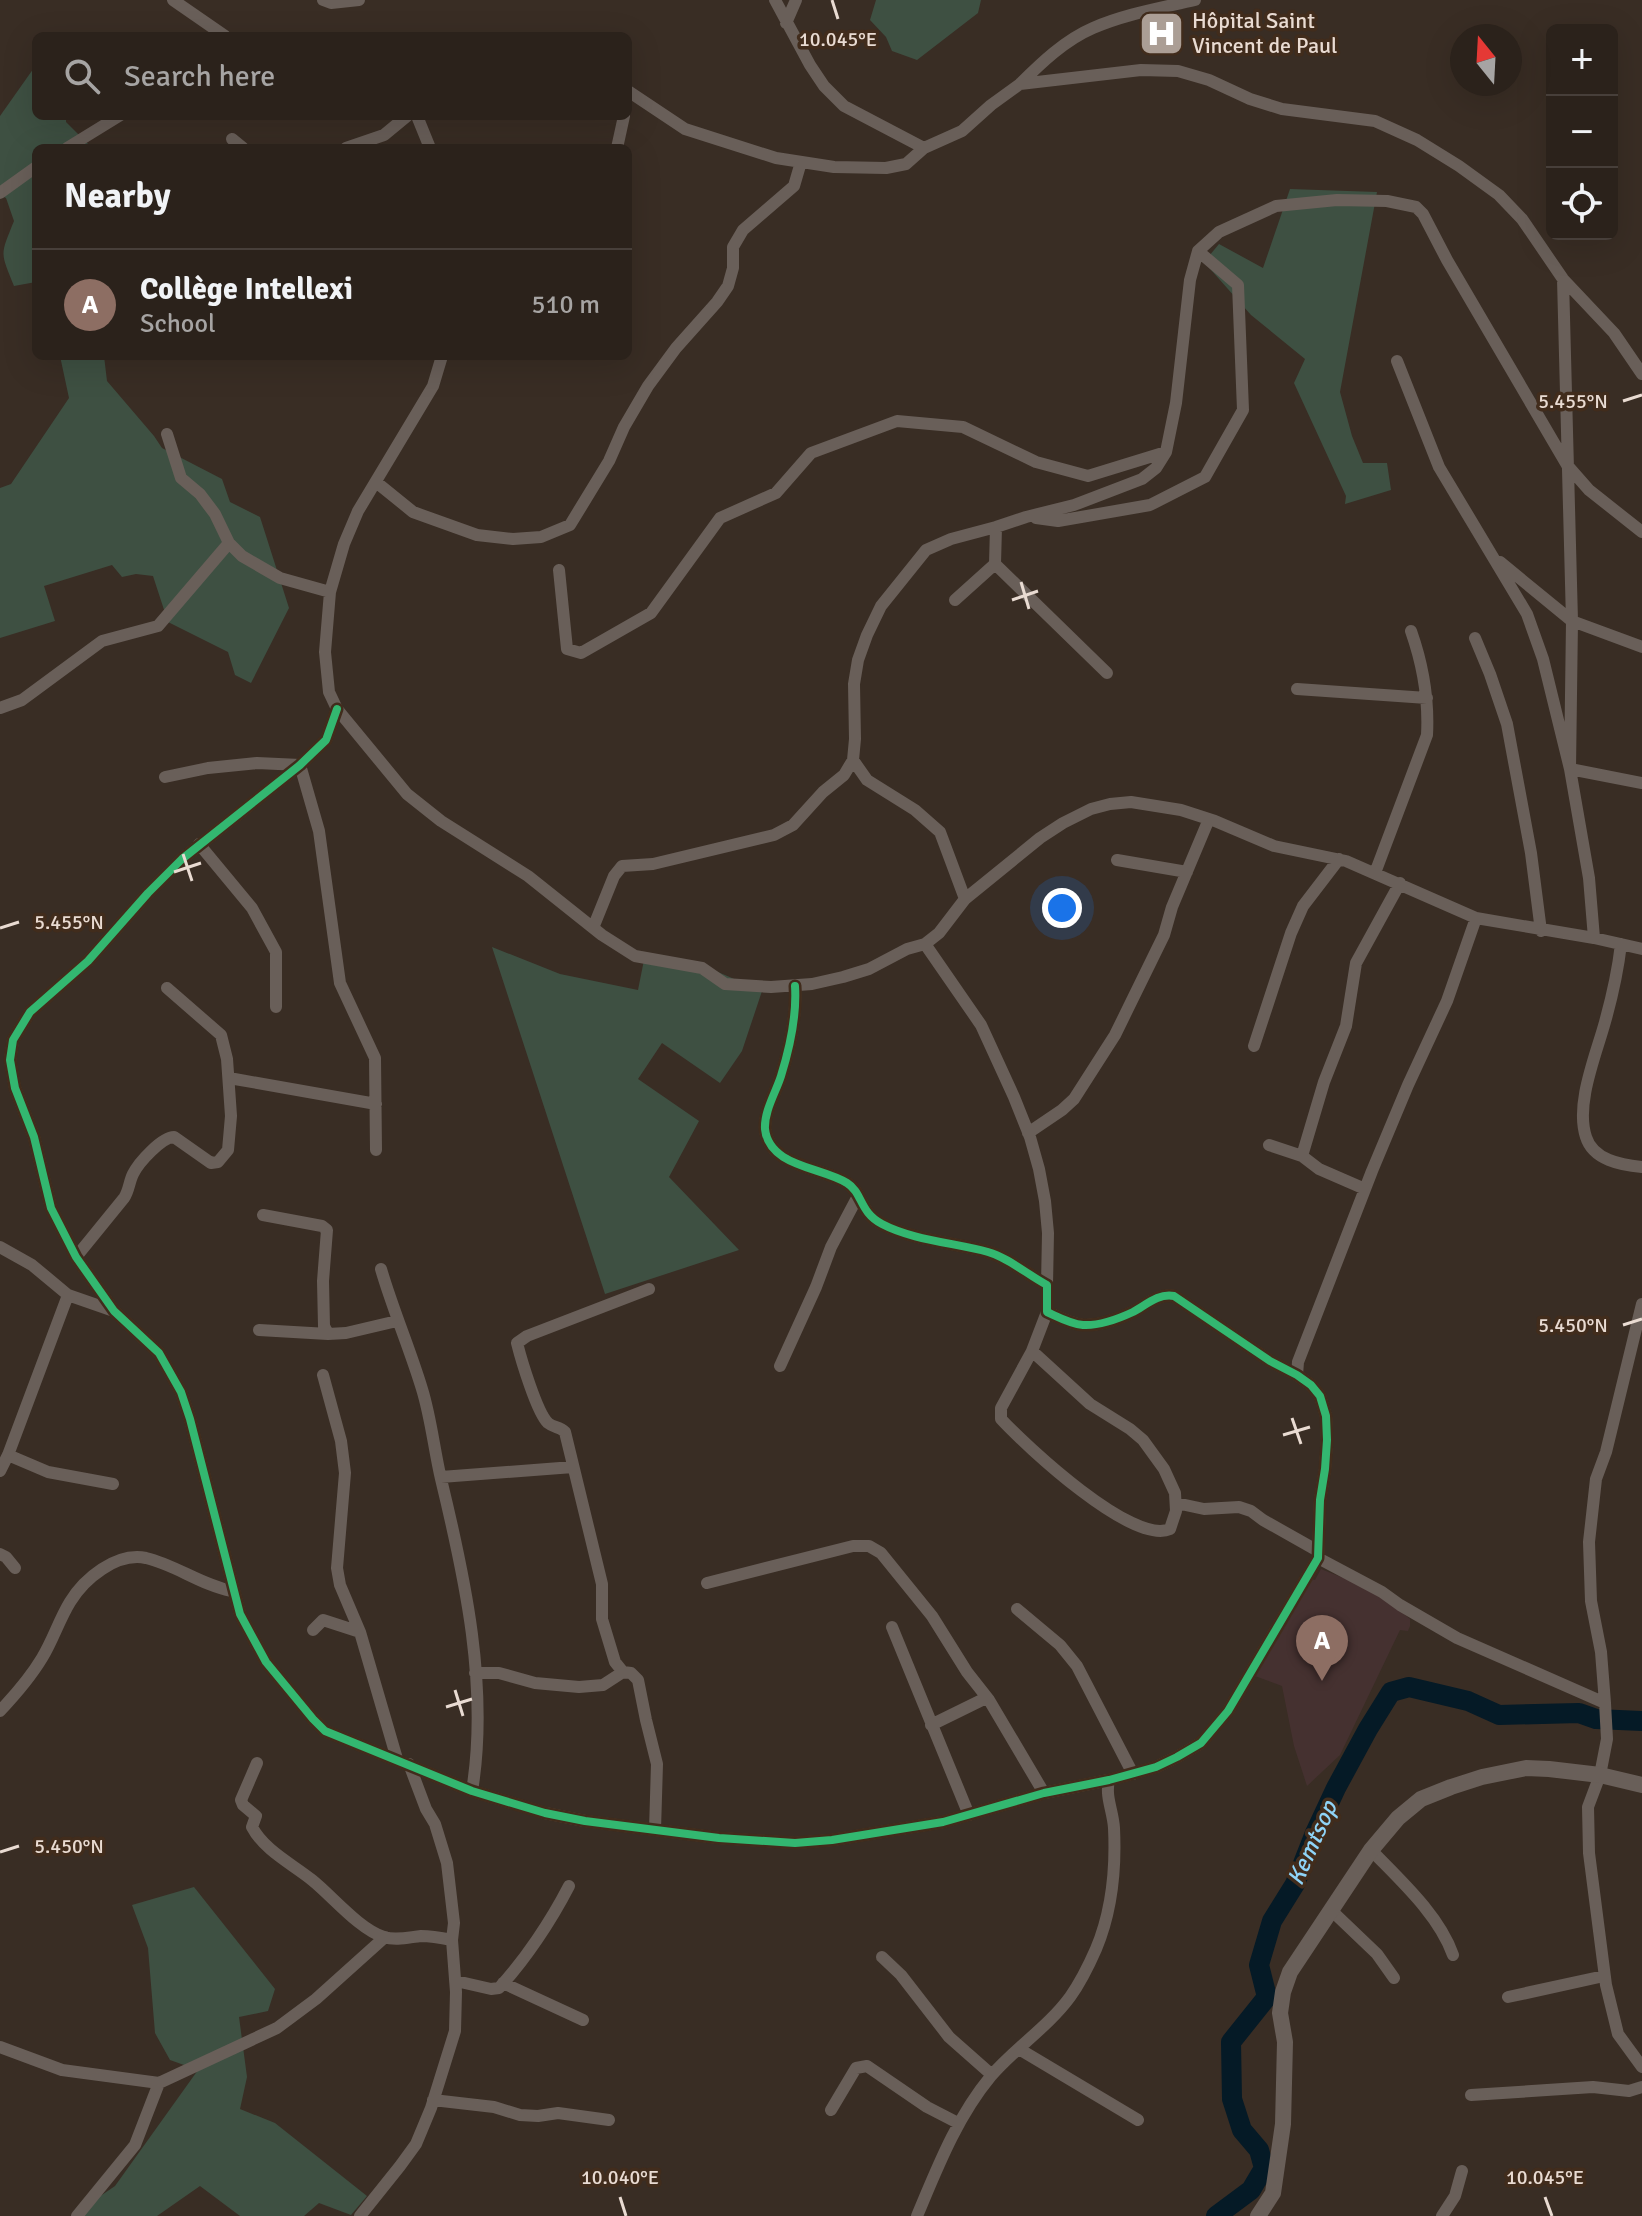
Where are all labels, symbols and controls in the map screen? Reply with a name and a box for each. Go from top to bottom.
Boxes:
place label: Hôpital Saint Vincent de Paul [1192,7,1338,59]
hospital icon: Hôpital Saint Vincent de Paul [1137,9,1185,57]
north arrow [1450,24,1522,96]
map controls [1546,24,1618,240]
button: + [1546,24,1618,96]
text: 10.045°E [799,27,877,52]
search box [32,32,632,120]
icon: search [60,54,104,98]
text: Search here [124,58,275,95]
button: − [1546,96,1618,168]
button: locate [1546,168,1618,240]
text: Nearby [64,175,171,217]
text: Collège Intellexi [140,271,353,308]
text: A [82,289,98,321]
text: 510 m [531,289,600,321]
text: School [140,308,216,340]
text: 5.455°N [1538,389,1608,414]
your location [1042,888,1082,928]
text: 5.455°N [34,910,104,935]
text: 5.450°N [1538,1313,1608,1338]
pin: A [1296,1615,1348,1681]
water label: Kemtsop [1280,1795,1344,1890]
text: 5.450°N [34,1834,104,1859]
text: 10.040°E [581,2165,659,2190]
text: 10.045°E [1506,2165,1584,2190]

